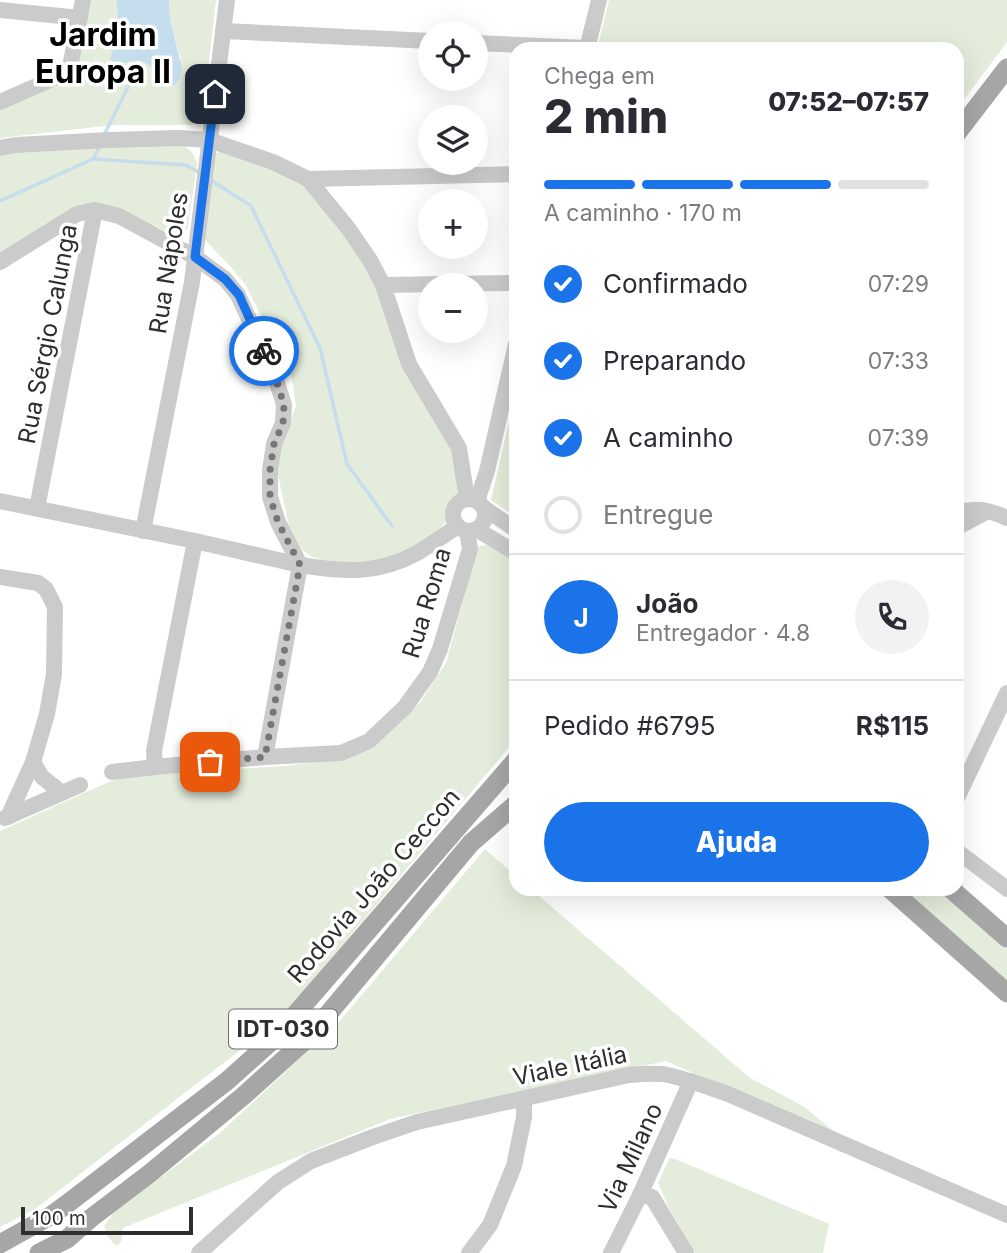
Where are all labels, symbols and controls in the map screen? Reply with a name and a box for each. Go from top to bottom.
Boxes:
district label: Jardim Europa II [35,15,171,91]
map controls [418,21,488,343]
button: locate [418,21,488,91]
text: Chega em [544,62,655,90]
pin [185,64,245,124]
icon: home [196,75,234,113]
text: 07:52–07:57 [768,86,929,117]
text: 2 min [544,88,668,144]
button: layers [418,105,488,175]
button: + [418,189,488,259]
street label: Rua Nápoles [143,190,194,336]
text: A caminho · 170 m [544,199,742,227]
street label: Rua Sérgio Calunga [12,222,83,446]
icon: check [544,265,582,303]
text: Confirmado [603,268,748,299]
text: 07:29 [868,270,929,298]
button: − [418,273,488,343]
courier [229,316,299,386]
icon: bike [245,332,283,370]
icon: check [544,342,582,380]
text: Preparando [603,345,746,376]
text: 07:33 [868,347,929,375]
icon: check [544,419,582,457]
text: A caminho [603,422,733,453]
text: 07:39 [868,424,929,452]
text: Entregue [603,499,714,530]
street label: Rua Roma [396,544,457,662]
button: phone [855,580,929,654]
text: João [636,588,698,619]
text: J [573,602,589,633]
text: Entregador · 4.8 [636,619,810,647]
text: Pedido #6795 [544,710,716,741]
text: R$115 [856,710,929,741]
pin [180,732,240,792]
icon: bag [191,743,229,781]
street label: Rodovia João Ceccon [281,783,466,989]
button: Ajuda [544,802,929,882]
road number: IDT-030 [229,1010,337,1048]
street label: Viale Itália [510,1039,630,1092]
street label: Via Milano [592,1098,669,1217]
scale bar [21,1204,192,1236]
text: 100 m [32,1207,86,1230]

